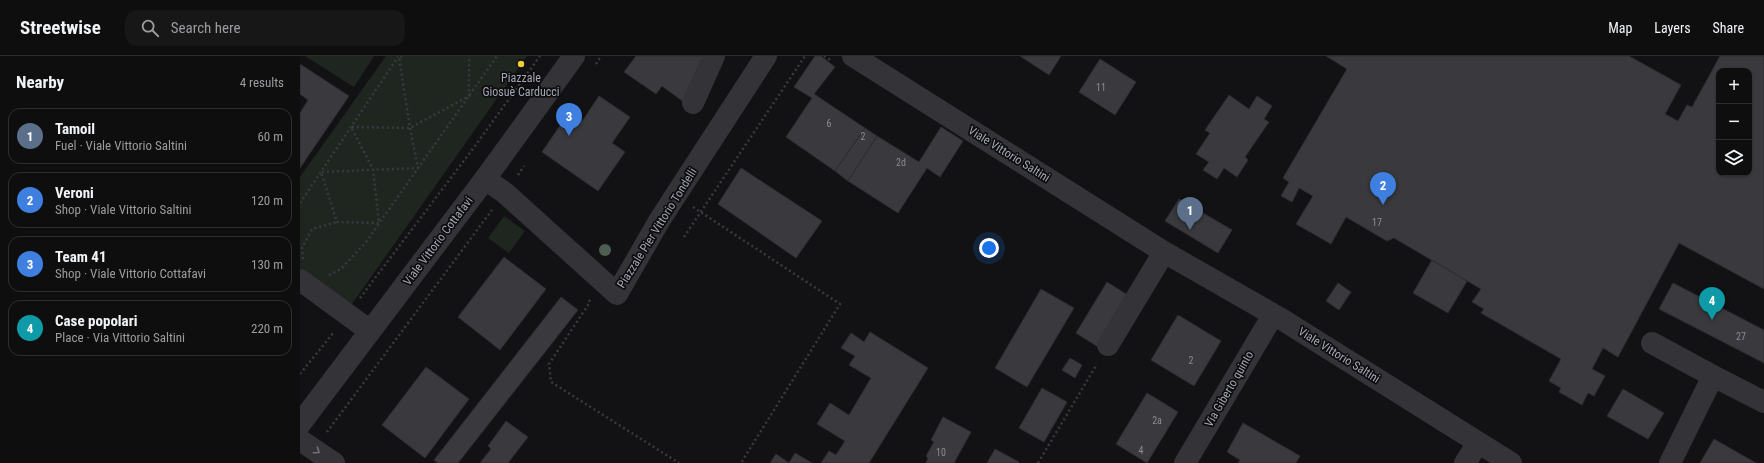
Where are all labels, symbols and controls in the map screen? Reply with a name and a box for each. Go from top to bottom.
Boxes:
search box [125,10,405,46]
text: Streetwise [20,16,101,39]
icon: search [139,17,161,39]
text: Search here [171,19,241,37]
text: Map [1608,20,1632,36]
text: Layers [1654,20,1691,36]
text: Share [1713,20,1744,36]
marker: Piazzale Giosuè Carducci [516,59,526,69]
map controls [1716,68,1752,176]
button: + [1716,68,1752,104]
place label: Piazzale Giosuè Carducci [482,71,560,99]
text: Nearby [16,72,64,92]
text: 4 results [240,75,284,90]
house number: 11 [1096,82,1106,93]
pin: 3 [556,103,582,136]
button: − [1716,104,1752,140]
house number: 6 [827,118,832,129]
text: Tamoil [55,120,95,138]
street label: Viale Vittorio Saltini [966,123,1052,185]
text: 1 [27,129,33,144]
text: 60 m [257,129,283,144]
house number: 2 [861,131,866,142]
text: Fuel · Viale Vittorio Saltini [55,138,187,153]
button: layers [1716,140,1752,176]
house number: 2d [896,157,906,168]
street label: Piazzale Pier Vittorio Tondelli [614,165,700,291]
pin: 2 [1370,172,1396,205]
text: Veroni [55,184,94,202]
text: 2 [27,193,33,208]
text: 120 m [251,193,283,208]
street label: Viale Vittorio Cottafavi [400,194,476,288]
pin: 1 [1177,197,1203,230]
text: Shop · Viale Vittorio Saltini [55,202,192,217]
house number: 17 [1372,217,1382,228]
your location [979,238,999,258]
text: Team 41 [55,248,106,266]
text: 3 [27,257,33,272]
text: 130 m [251,257,283,272]
text: Shop · Viale Vittorio Cottafavi [55,266,206,281]
pin: 4 [1699,287,1725,320]
text: Case popolari [55,312,137,330]
text: 4 [27,321,33,336]
text: 220 m [251,321,283,336]
street label: Viale Vittorio Saltini [1296,324,1382,386]
text: Place · Via Vittorio Saltini [55,330,185,345]
house number: 27 [1736,331,1746,342]
street label: Via Giberto quinto [1202,349,1256,429]
house number: 2 [1189,355,1194,366]
house number: 2a [1152,415,1162,426]
house number: 4 [1139,445,1144,456]
one-way arrow [313,446,320,454]
house number: 10 [936,447,946,458]

